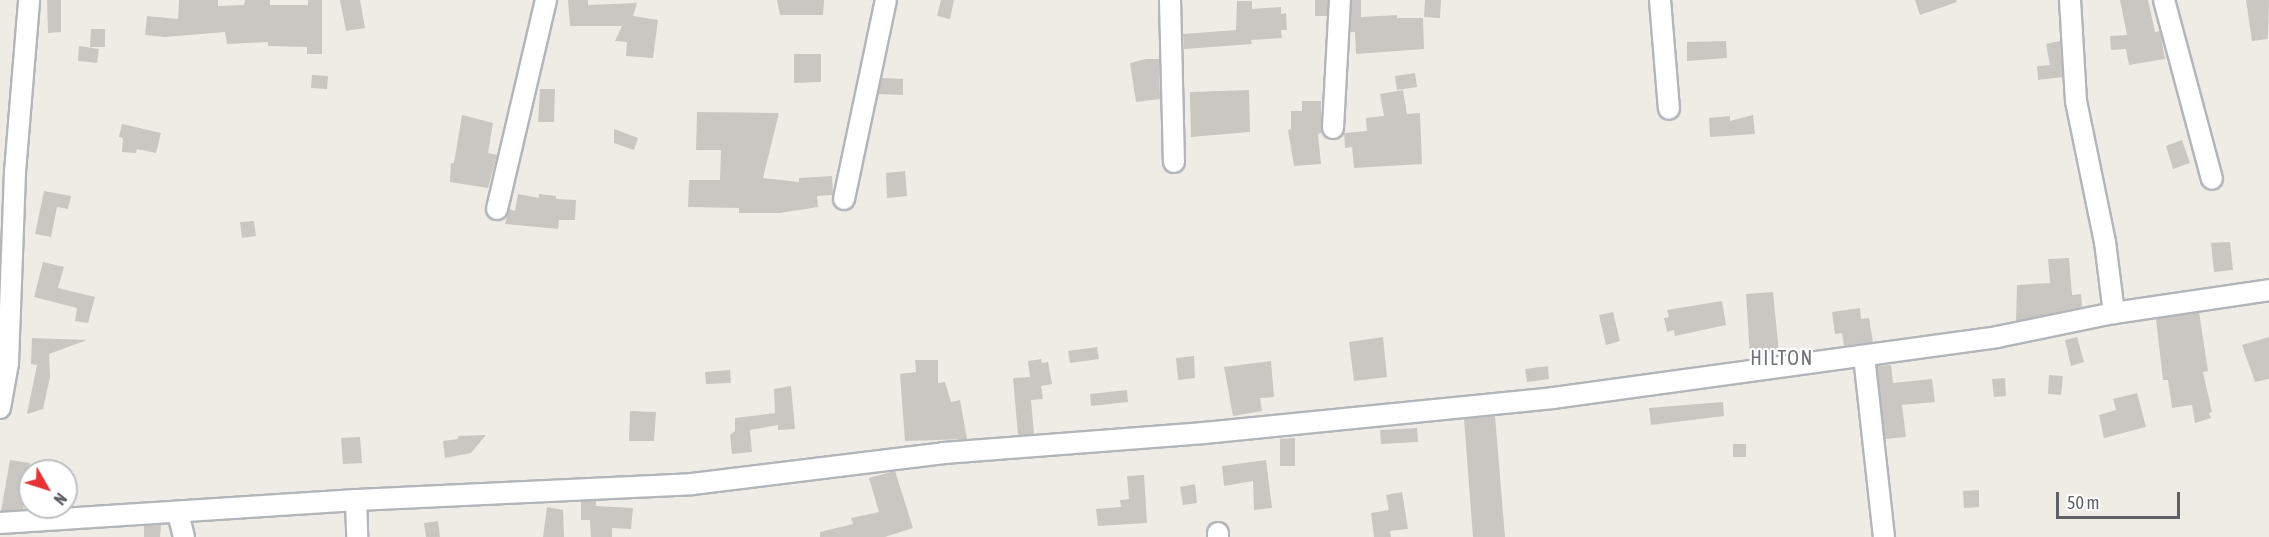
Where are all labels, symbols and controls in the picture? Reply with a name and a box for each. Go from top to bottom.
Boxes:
district label: HILTON [1750,345,1814,369]
north arrow [18,459,78,519]
scale bar [2059,480,2184,518]
text: N [50,490,70,508]
text: 50 m [2067,492,2099,513]

